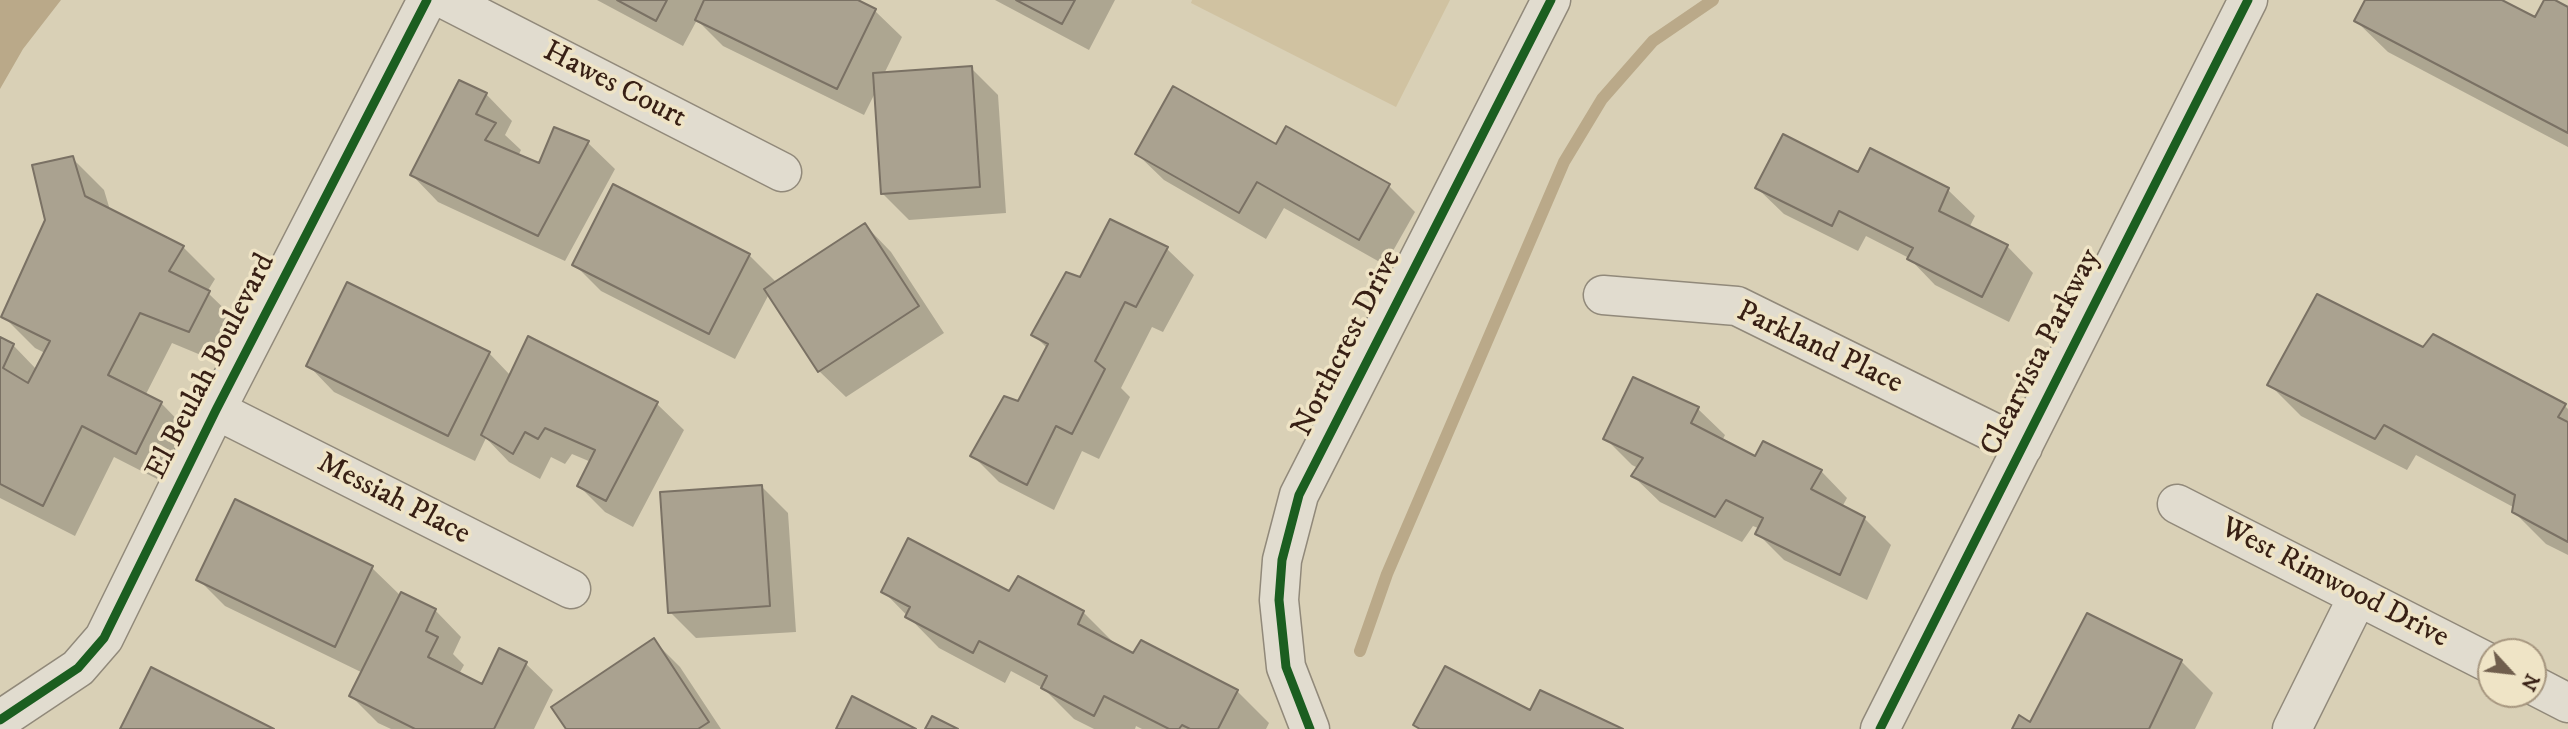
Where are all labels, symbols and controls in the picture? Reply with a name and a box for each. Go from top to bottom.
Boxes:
street label: Hawes Court [536,35,692,137]
street label: Clearvista Parkway [1974,244,2110,462]
street label: Northcrest Drive [1286,245,1410,443]
street label: El Beulah Boulevard [140,248,284,486]
street label: Parkland Place [1730,295,1908,403]
street label: Messiah Place [311,446,475,554]
street label: West Rimwood Drive [2214,511,2454,657]
north arrow [2477,638,2547,708]
text: N [2516,670,2543,694]

